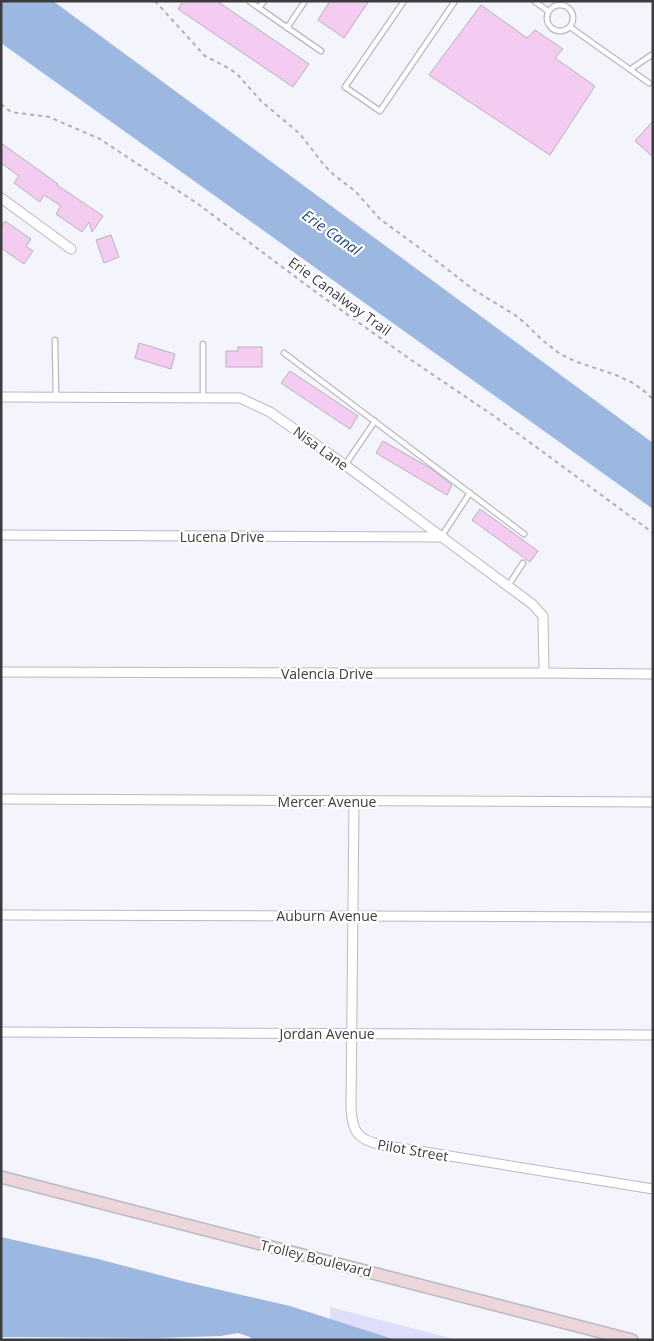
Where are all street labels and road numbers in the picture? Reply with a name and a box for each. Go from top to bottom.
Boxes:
street label: Erie Canalway Trail [285,252,395,340]
street label: Nisa Lane [290,422,352,474]
street label: Lucena Drive [180,527,265,546]
street label: Valencia Drive [281,664,373,683]
street label: Mercer Avenue [278,792,377,811]
street label: Auburn Avenue [276,906,378,925]
street label: Jordan Avenue [277,1024,375,1043]
street label: Pilot Street [376,1134,450,1166]
street label: Trolley Boulevard [258,1235,374,1281]

